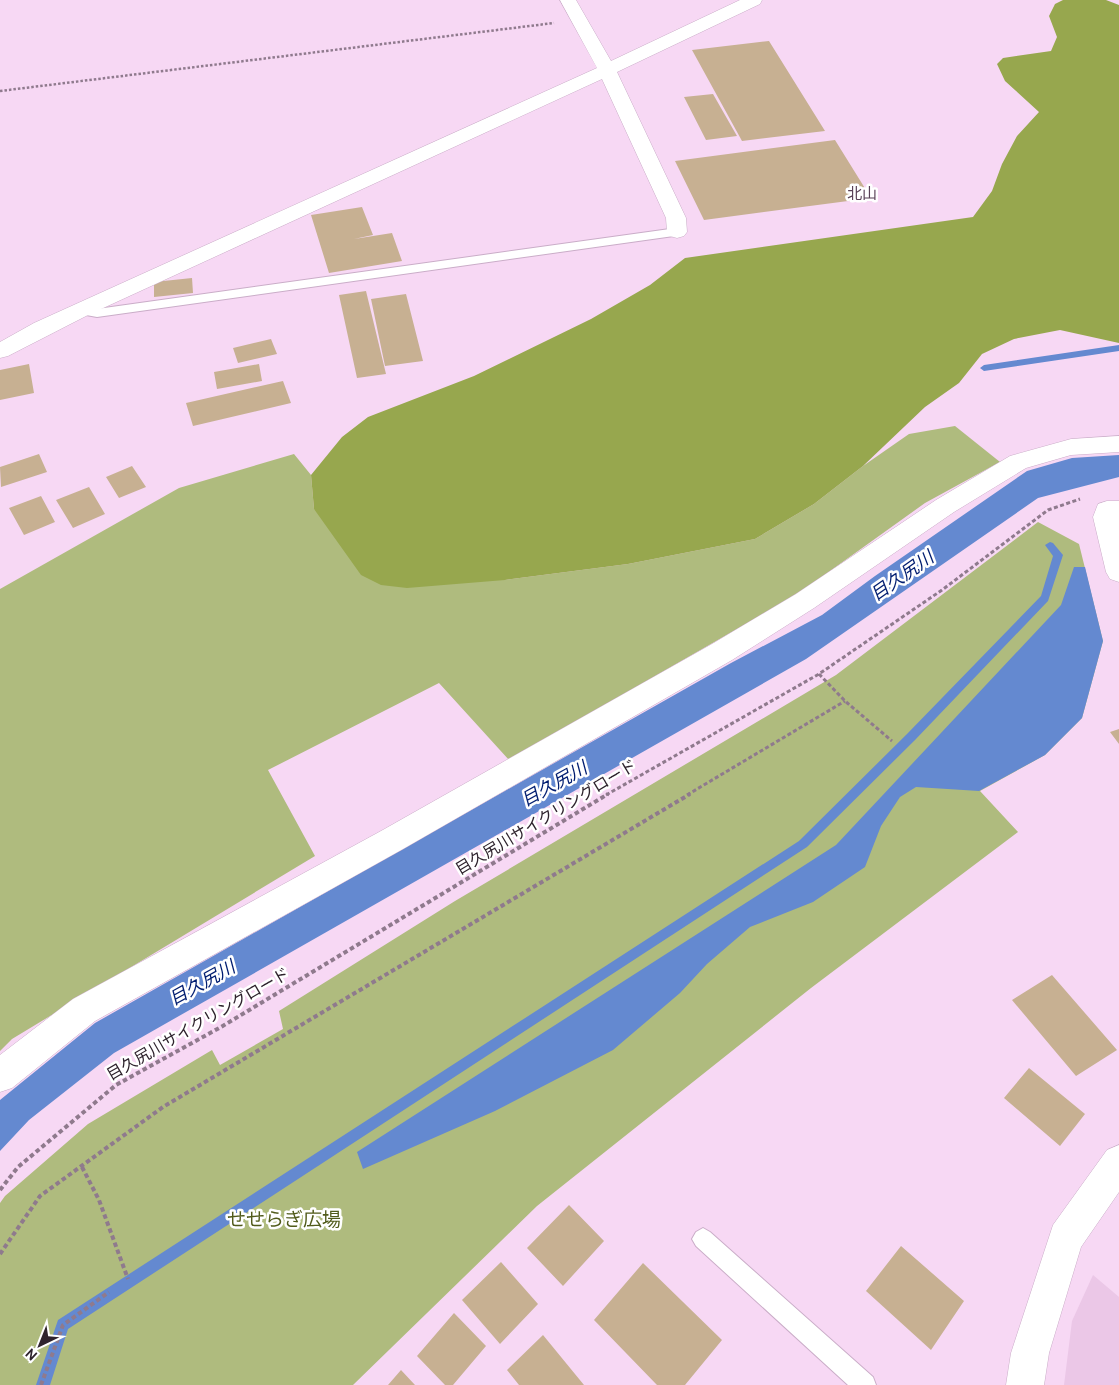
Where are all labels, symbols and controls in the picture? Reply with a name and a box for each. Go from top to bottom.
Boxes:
district label: 北山 [847,185,877,203]
water label: 目久尻川 [866,545,939,606]
street label: 目久尻川サイクリングロード [452,755,640,879]
water label: 目久尻川 [517,756,593,811]
water label: 目久尻川 [165,955,241,1010]
street label: 目久尻川サイクリングロード [103,964,293,1084]
park label: せせらぎ広場 [227,1208,341,1231]
north arrow [15,1320,65,1370]
text: N [21,1345,41,1364]

